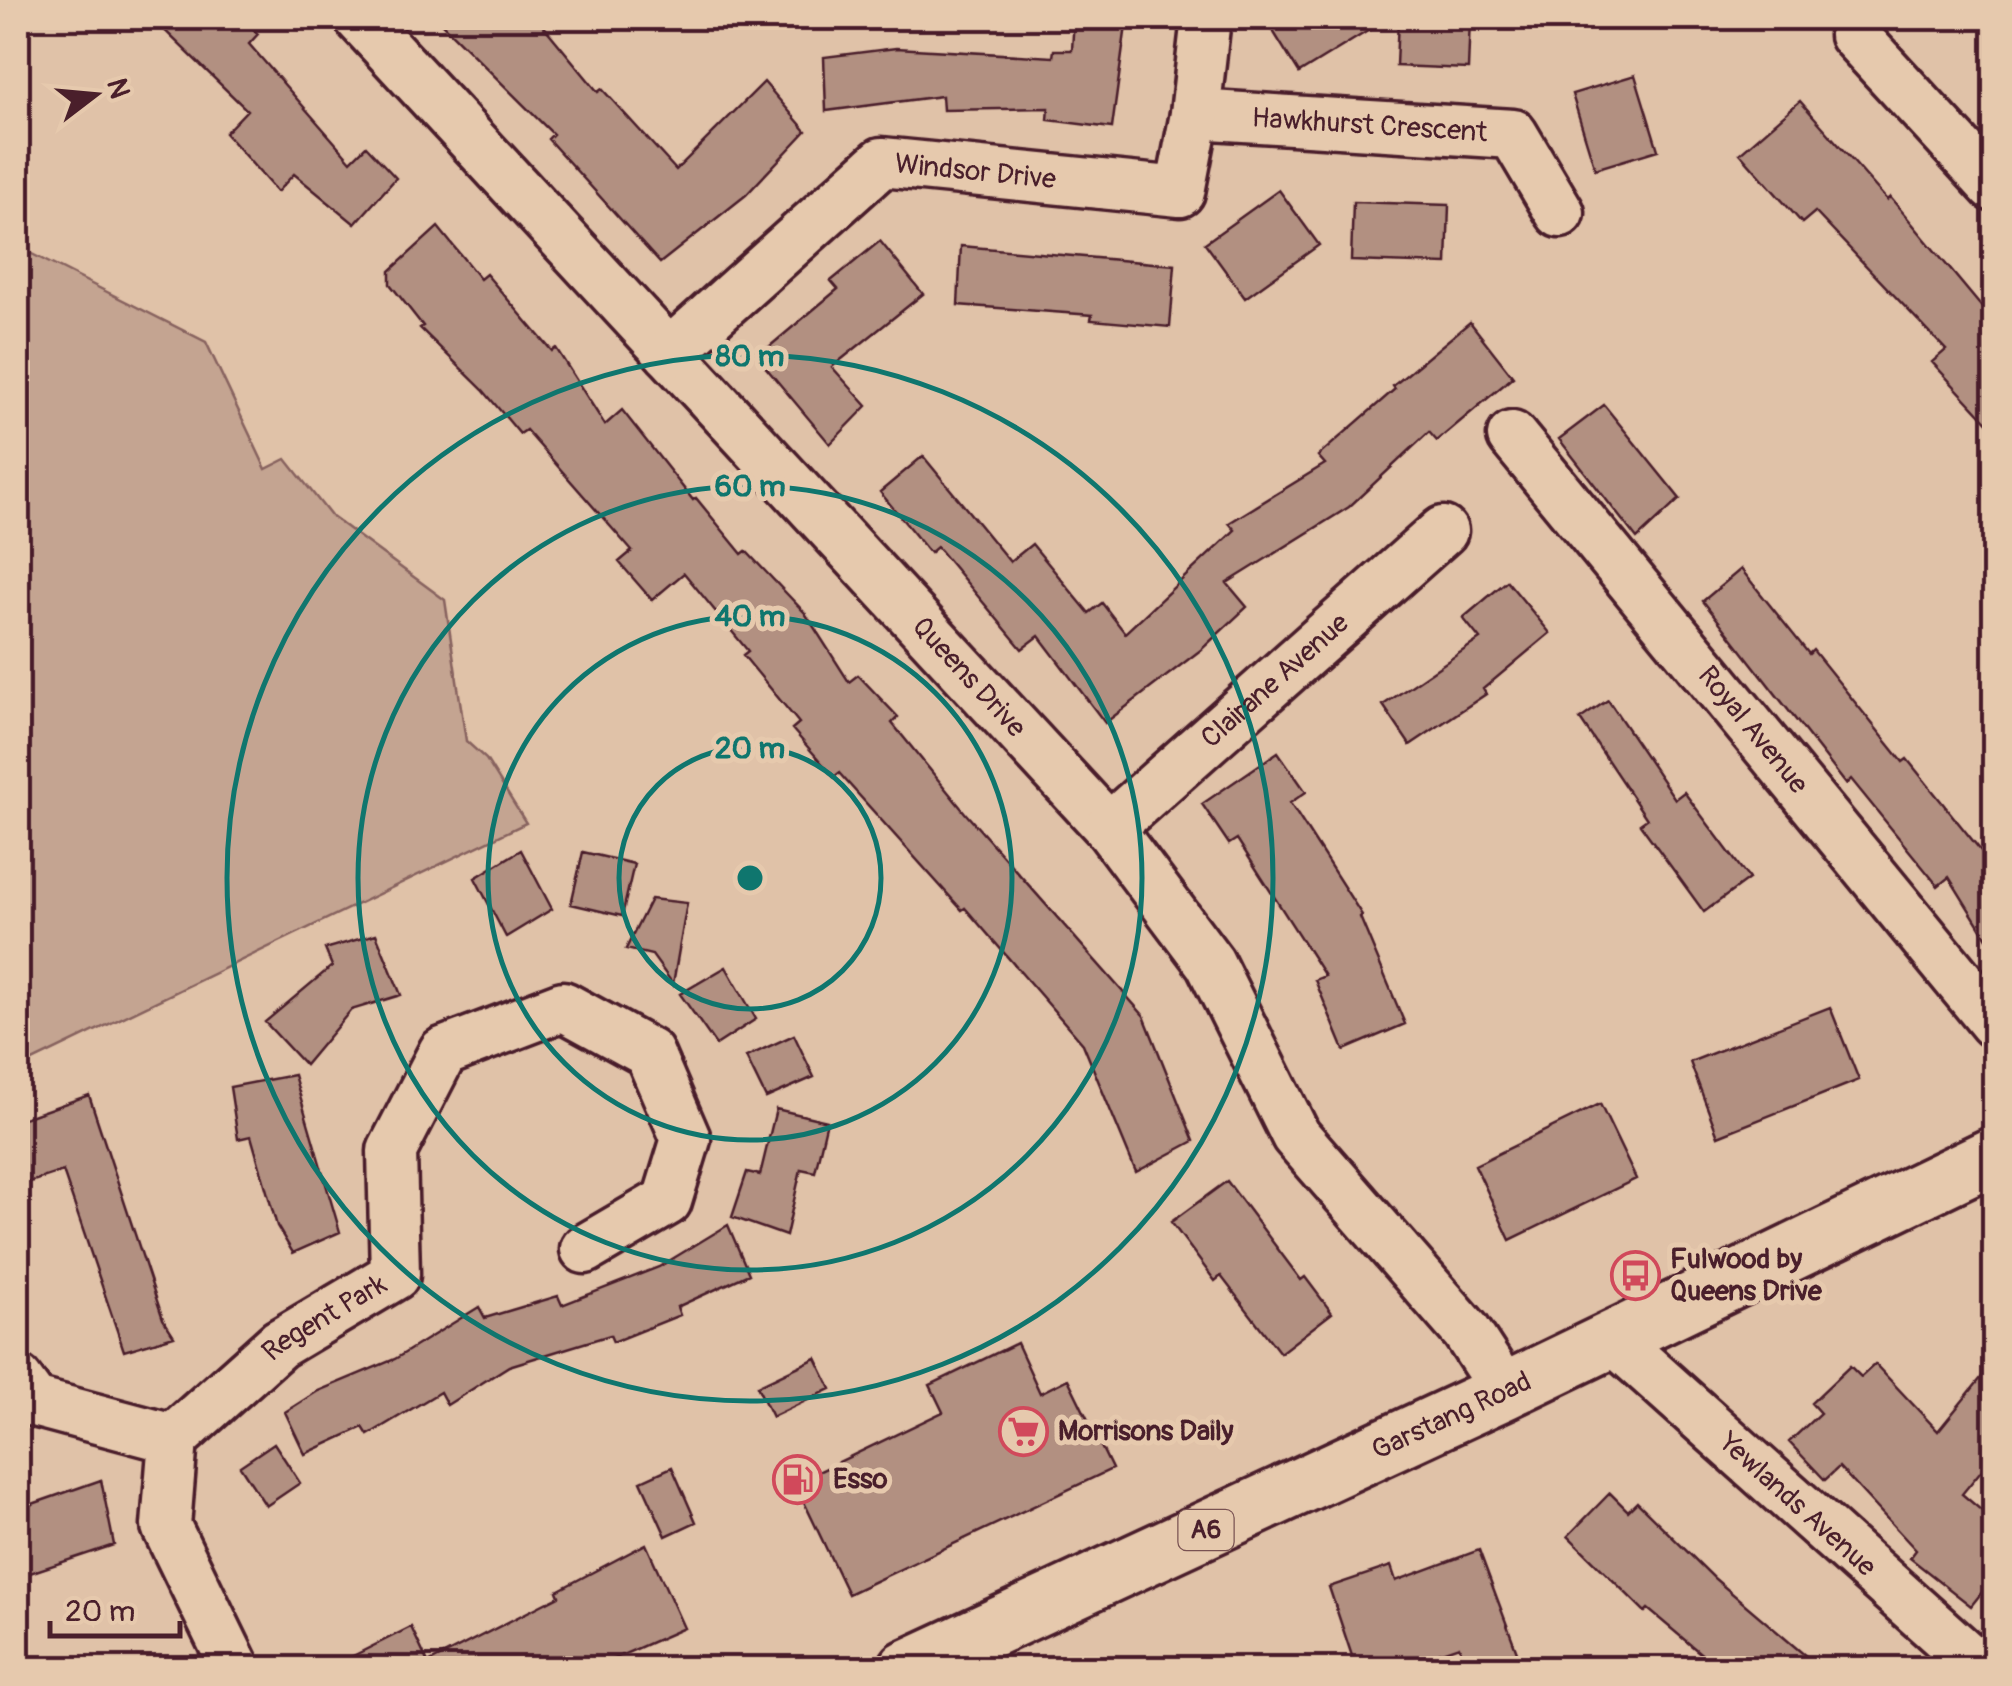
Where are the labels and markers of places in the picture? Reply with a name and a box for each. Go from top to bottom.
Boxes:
centre of rings [732,860,768,896]
place label: Fulwood by Queens Drive [1670,1242,1823,1309]
bus stop icon: Fulwood by Queens Drive [1609,1249,1661,1301]
supermarket icon: Morrisons Daily [997,1405,1049,1457]
place label: Morrisons Daily [1058,1414,1234,1449]
fuel station icon: Esso [772,1453,824,1505]
place label: Esso [833,1462,888,1497]

